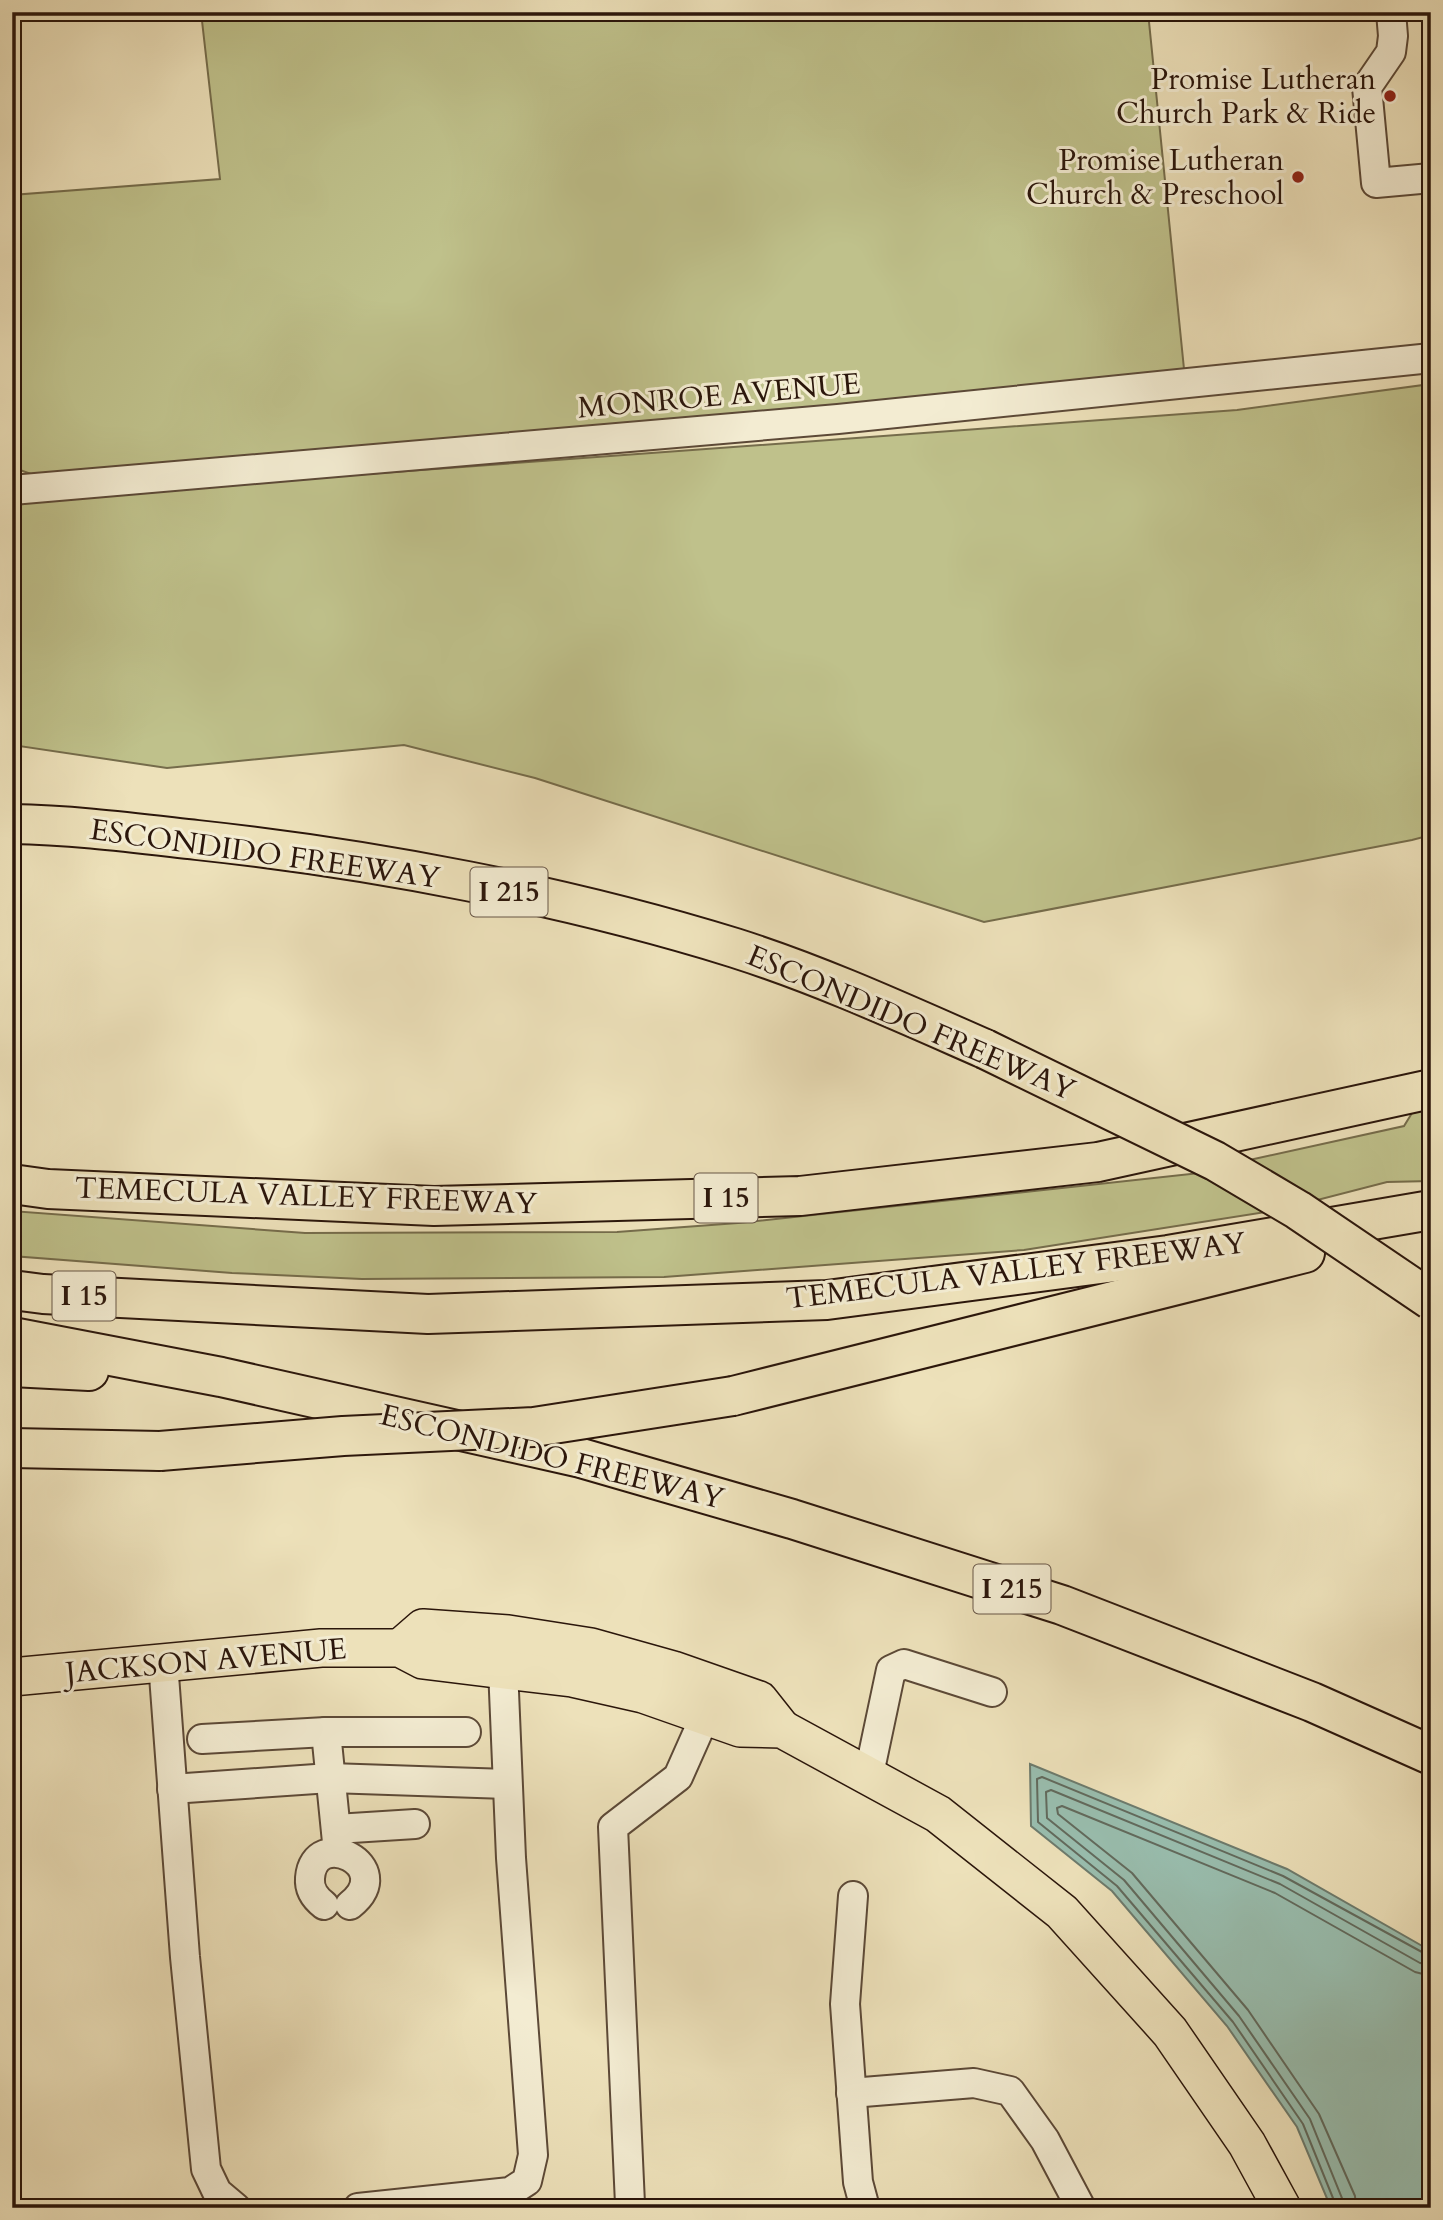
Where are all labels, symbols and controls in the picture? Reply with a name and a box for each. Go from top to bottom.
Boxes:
place label: Promise Lutheran Church Park & Ride [1116,59,1376,134]
marker: Promise Lutheran Church Park & Ride [1382,88,1398,104]
place label: Promise Lutheran Church & Preschool [1026,140,1284,215]
marker: Promise Lutheran Church & Preschool [1290,169,1306,185]
street label: MONROE AVENUE [576,363,862,429]
street label: ESCONDIDO FREEWAY [87,809,443,899]
road number: I 215 [470,868,548,917]
street label: ESCONDIDO FREEWAY [741,935,1082,1111]
street label: TEMECULA VALLEY FREEWAY [74,1167,539,1225]
road number: I 15 [694,1174,758,1222]
street label: TEMECULA VALLEY FREEWAY [784,1222,1249,1320]
road number: I 15 [52,1272,116,1320]
street label: ESCONDIDO FREEWAY [376,1394,729,1520]
road number: I 215 [974,1564,1050,1614]
street label: JACKSON AVENUE [60,1628,348,1694]

